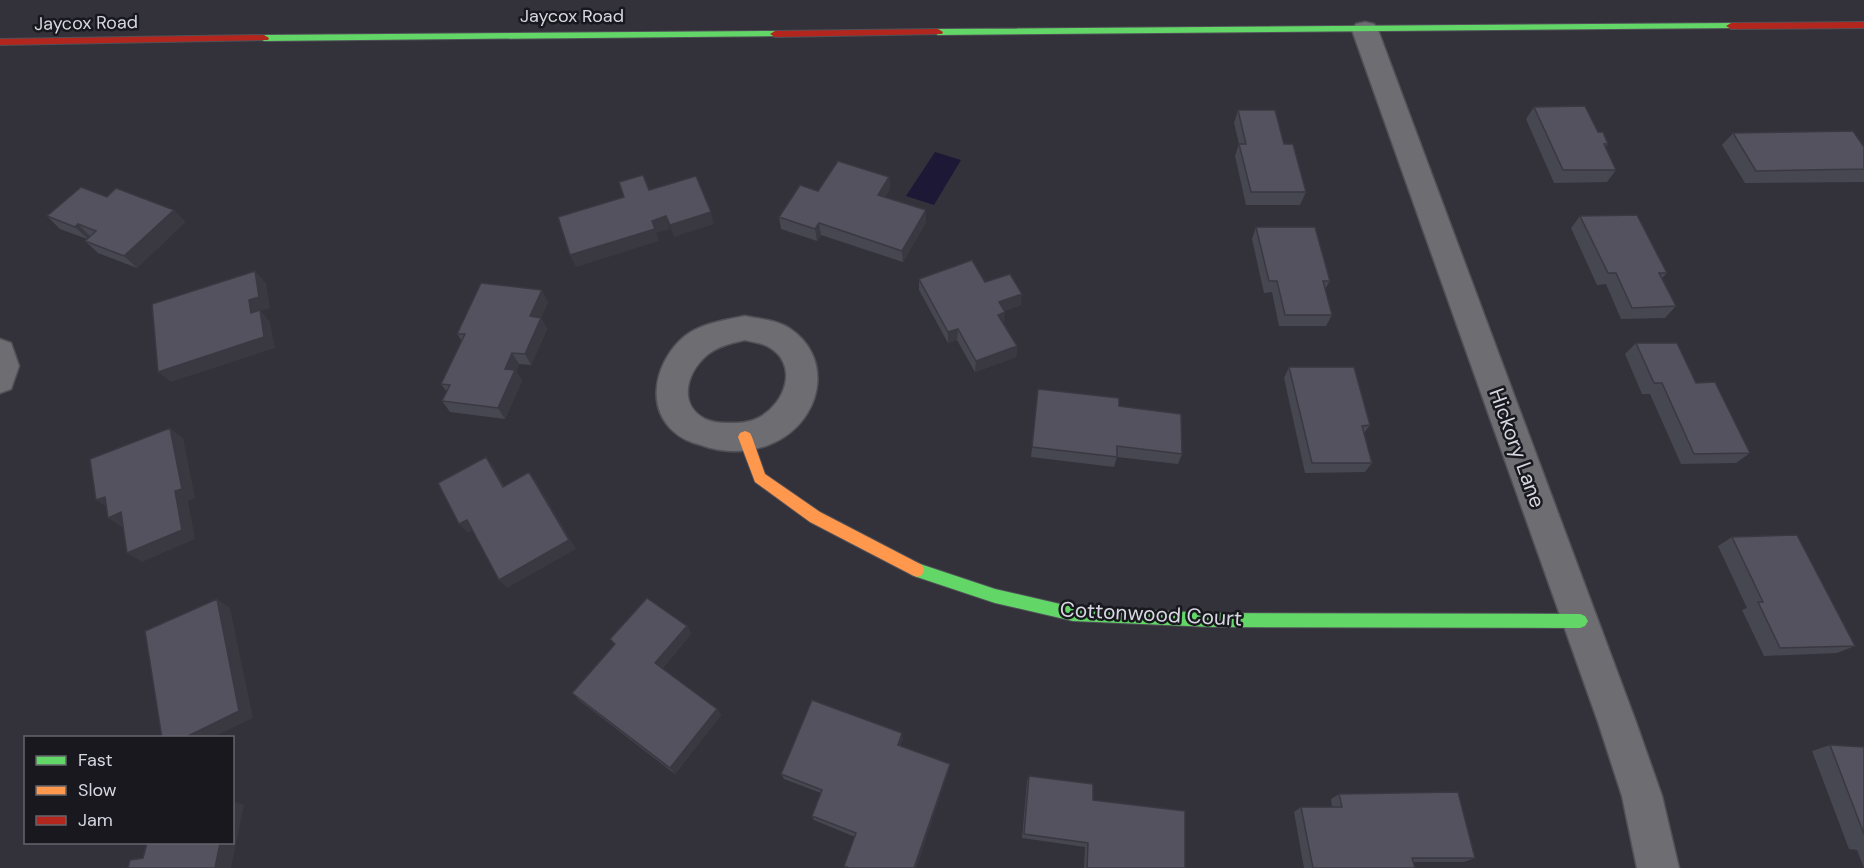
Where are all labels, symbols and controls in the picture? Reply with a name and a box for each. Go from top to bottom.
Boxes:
street label: Jaycox Road [520,4,624,28]
street label: Jaycox Road [34,10,138,36]
street label: Hickory Lane [1482,384,1552,512]
street label: Cottonwood Court [1059,595,1243,633]
legend [24,736,234,844]
text: Fast [78,748,113,772]
text: Slow [78,778,117,802]
text: Jam [78,808,113,832]

